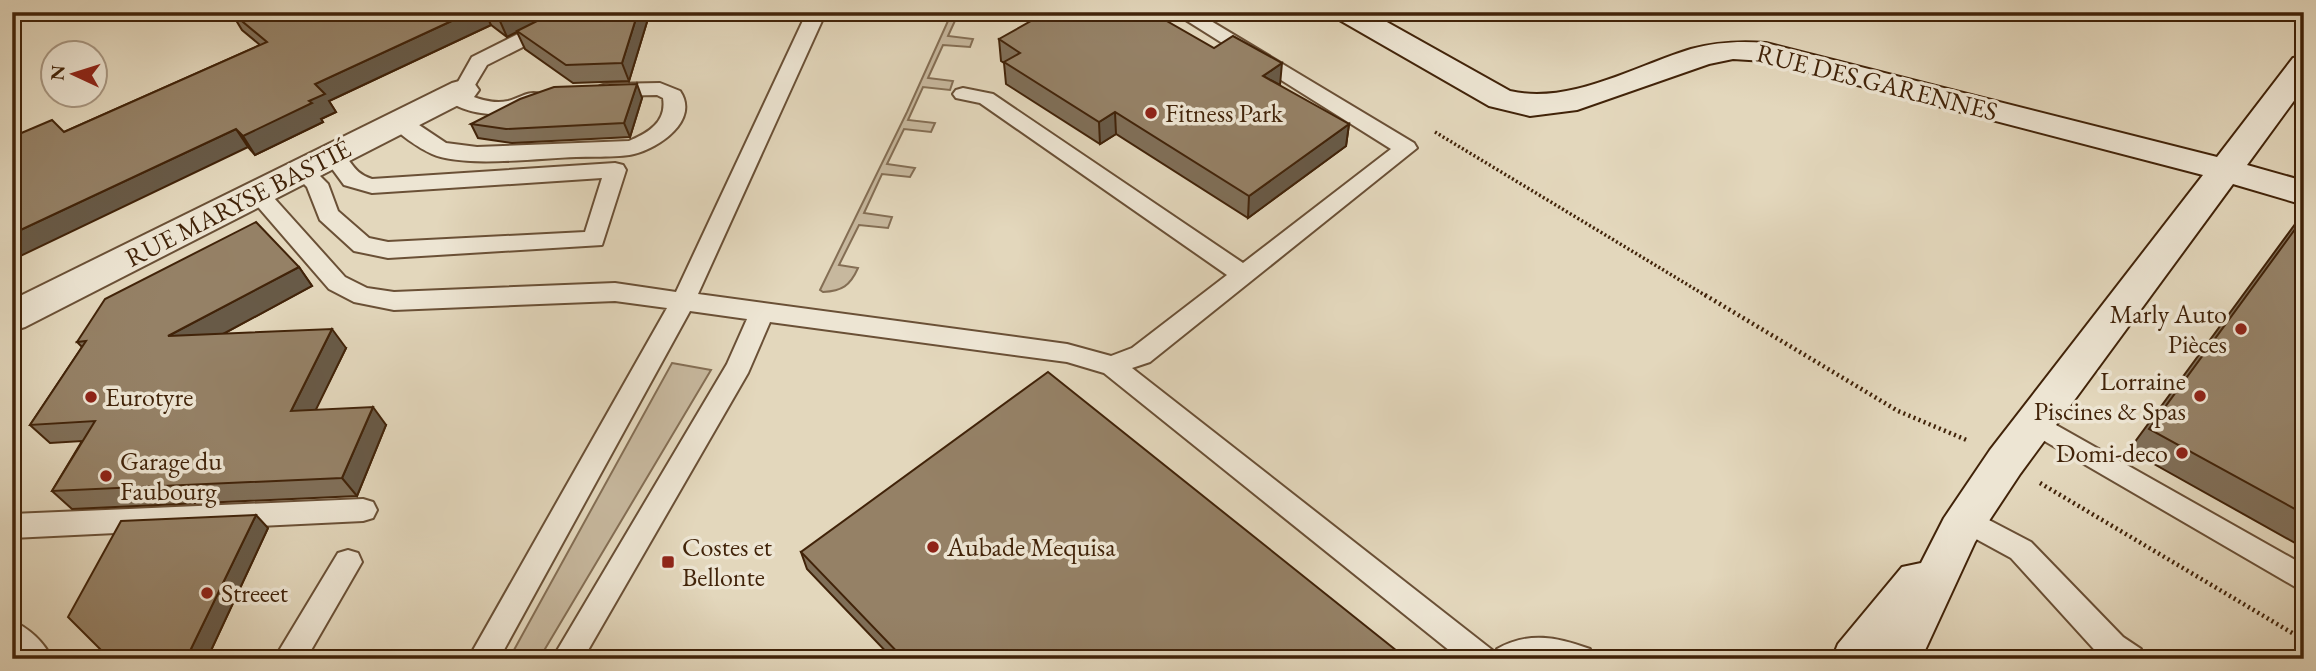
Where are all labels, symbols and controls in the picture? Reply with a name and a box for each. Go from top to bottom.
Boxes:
street label: RUE DES GARENNES [1753,36,2001,128]
north arrow [38,38,108,108]
text: N [45,64,71,81]
place label: Fitness Park [1165,96,1284,130]
marker: Fitness Park [1143,105,1159,121]
street label: RUE MARYSE BASTIÉ [119,131,357,275]
place label: Marly Auto Pièces [2109,297,2227,361]
marker: Marly Auto Pièces [2233,321,2249,337]
place label: Lorraine Piscines & Spas [2034,364,2186,428]
place label: Eurotyre [105,380,193,414]
marker: Lorraine Piscines & Spas [2192,388,2208,404]
marker: Eurotyre [83,389,99,405]
place label: Domi-deco [2056,436,2168,470]
place label: Garage du Faubourg [120,444,222,508]
marker: Domi-deco [2174,445,2190,461]
marker: Garage du Faubourg [98,468,114,484]
place label: Costes et Bellonte [682,530,772,594]
place label: Aubade Mequisa [946,530,1116,564]
marker: Aubade Mequisa [925,539,941,555]
marker: Costes et Bellonte [660,554,676,570]
place label: Streeet [221,576,288,610]
marker: Streeet [199,585,215,601]

